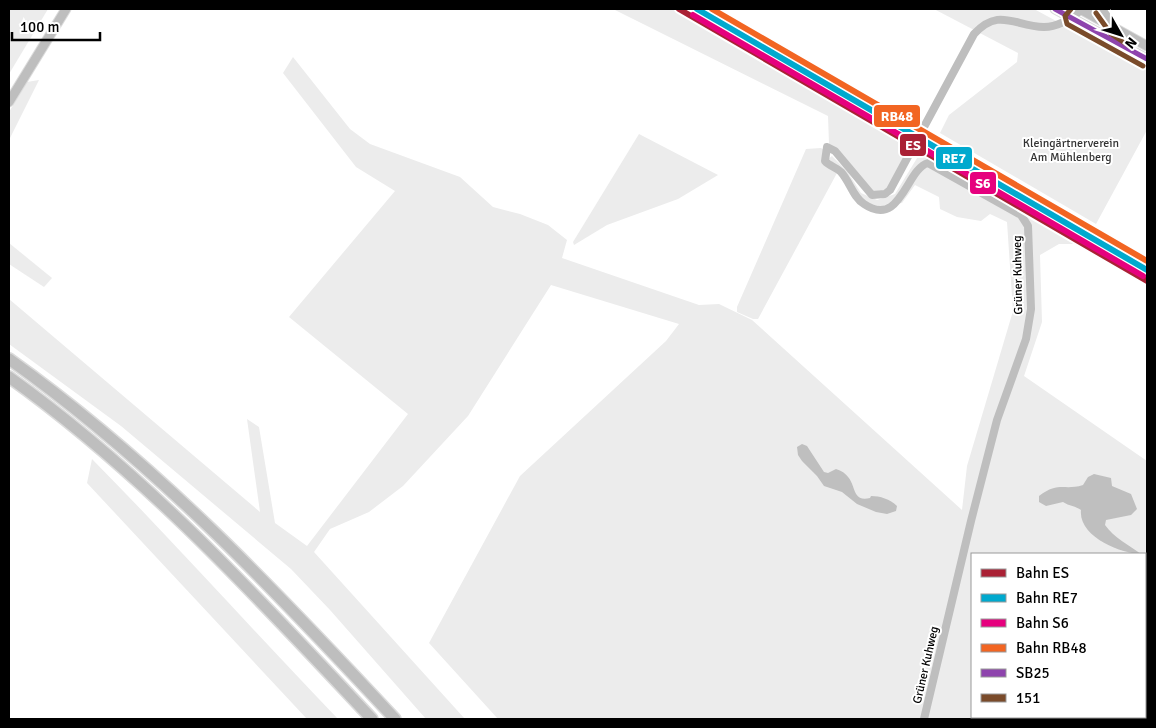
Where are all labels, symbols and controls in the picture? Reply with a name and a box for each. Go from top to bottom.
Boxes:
scale bar [12,10,100,42]
north arrow [1096,10,1146,60]
text: 100 m [20,18,60,36]
text: N [1121,34,1140,52]
line badge: RB48 [873,104,921,128]
text: RB48 [881,108,914,125]
line badge: ES [899,133,927,157]
park label: Kleingärtnerverein Am Mühlenberg [1023,136,1119,165]
text: ES [905,137,921,154]
line badge: RE7 [935,146,973,170]
text: RE7 [942,150,967,167]
line badge: S6 [969,171,997,195]
text: S6 [975,175,991,192]
street label: Grüner Kuhweg [1010,235,1026,315]
legend [971,553,1146,718]
text: Bahn ES [1016,564,1069,582]
text: Bahn RE7 [1016,589,1078,607]
text: Bahn S6 [1016,614,1069,632]
street label: Grüner Kuhweg [910,625,942,705]
text: Bahn RB48 [1016,639,1087,657]
text: SB25 [1016,664,1050,682]
text: 151 [1016,689,1040,707]

